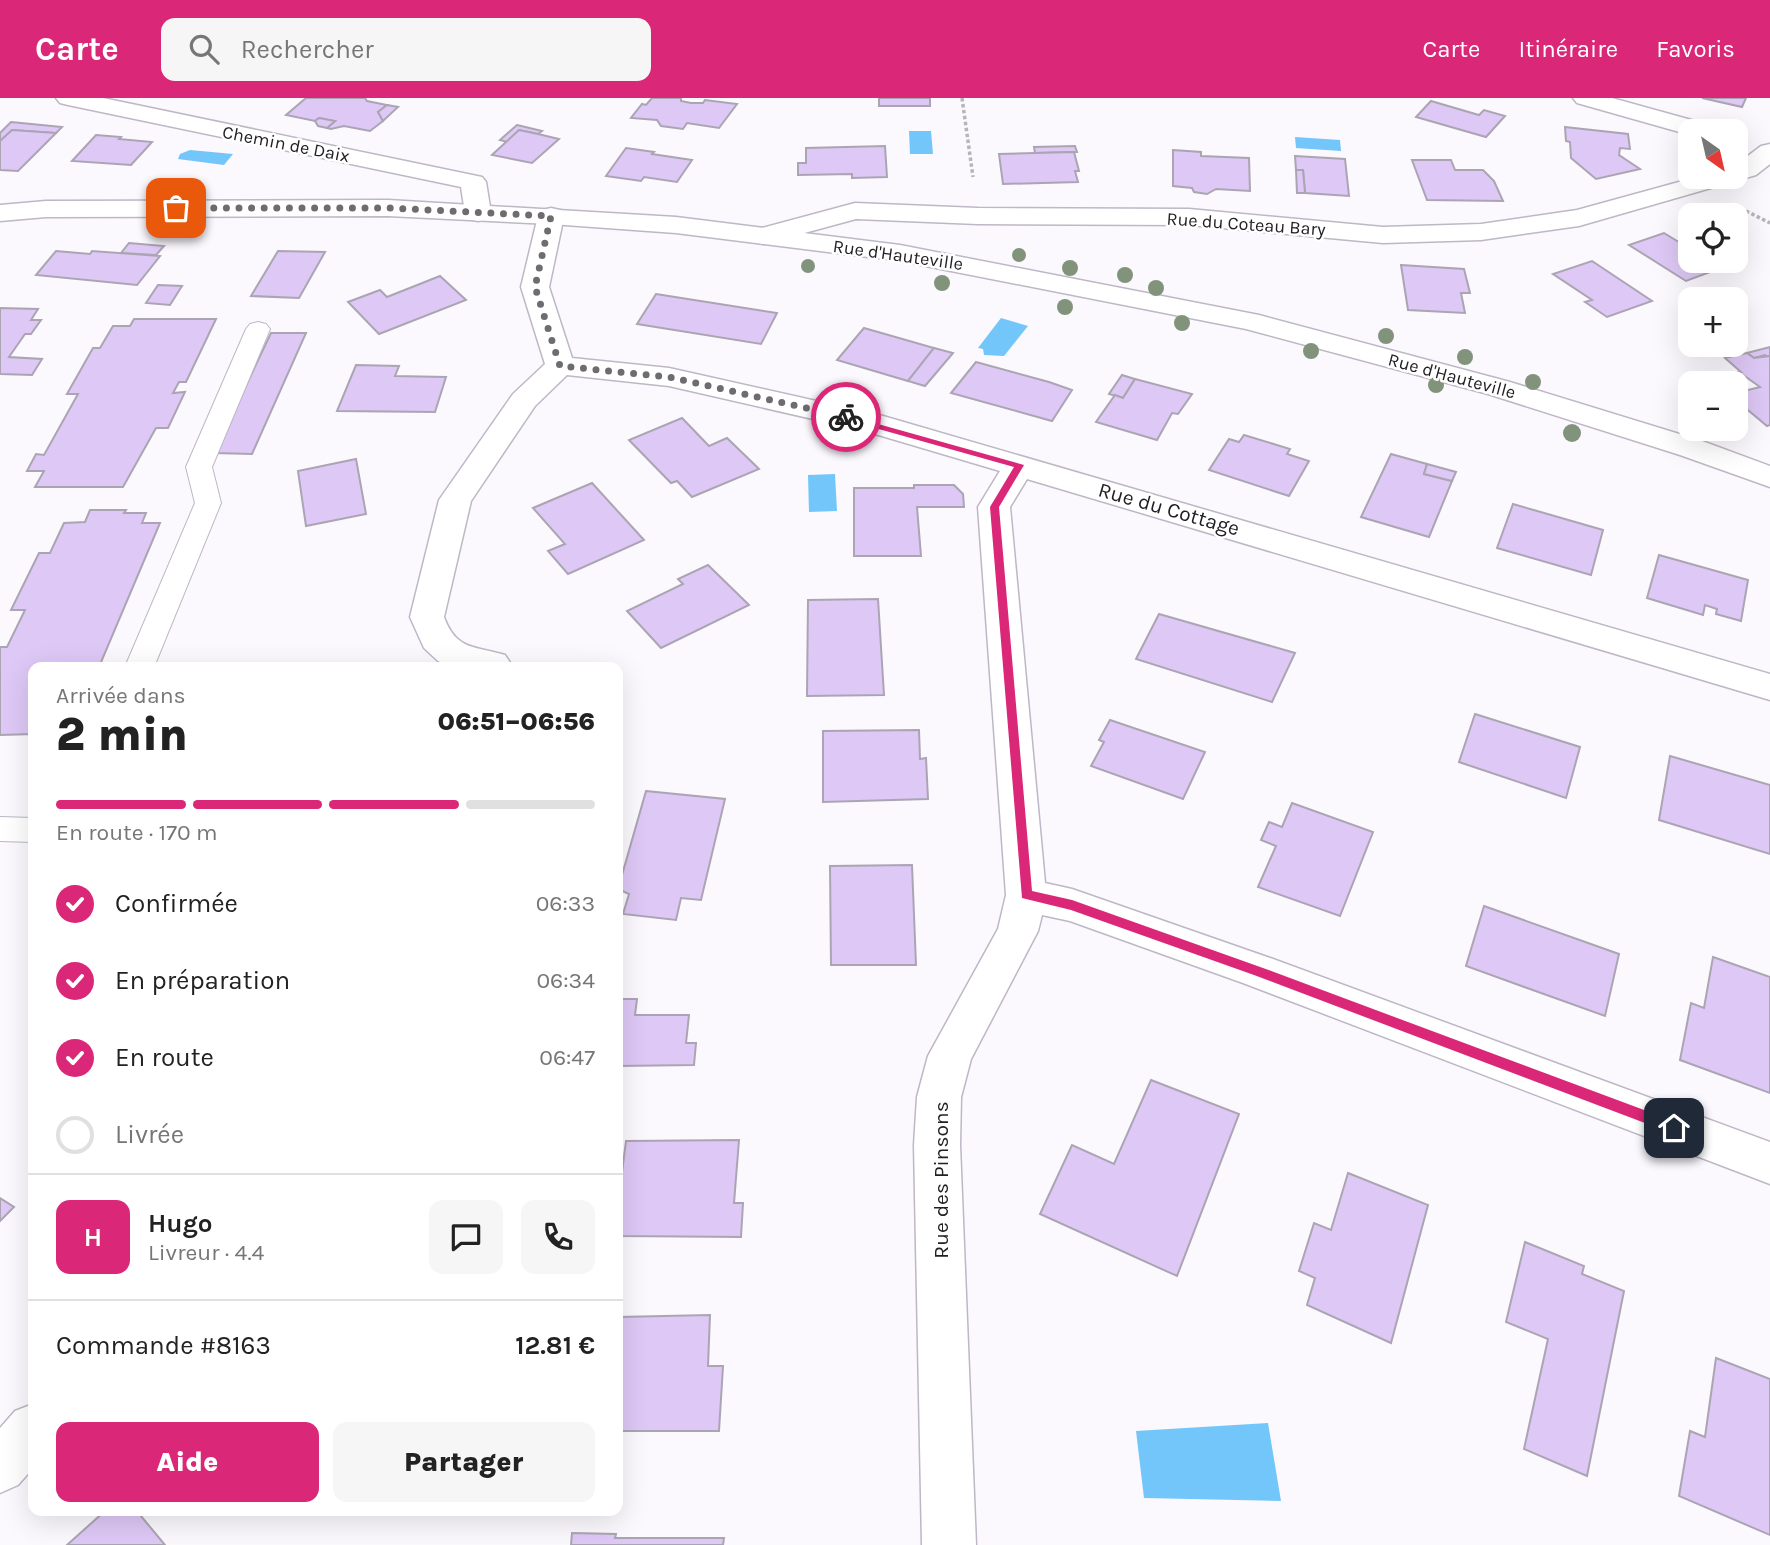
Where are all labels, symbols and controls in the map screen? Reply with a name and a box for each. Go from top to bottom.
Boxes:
search box [161,18,651,81]
text: Carte [35,30,119,68]
icon: search [185,30,223,68]
text: Rechercher [241,34,374,65]
text: Carte [1422,35,1480,63]
text: Itinéraire [1518,35,1618,63]
text: Favoris [1656,35,1735,63]
north arrow [1678,119,1748,189]
map controls [1678,119,1748,441]
street label: Chemin de Daix [221,121,351,167]
pin [146,178,206,238]
icon: bag [157,189,195,227]
button: locate [1678,203,1748,273]
street label: Rue du Coteau Bary [1166,207,1327,241]
street label: Rue d'Hauteville [832,235,964,275]
button: + [1678,287,1748,357]
street label: Rue d'Hauteville [1386,348,1518,404]
button: − [1678,371,1748,441]
courier [811,382,881,452]
icon: bike [827,398,865,436]
street label: Rue du Cottage [1096,477,1242,541]
text: Arrivée dans [56,682,186,709]
text: 06:51–06:56 [437,706,595,737]
text: 2 min [56,708,188,762]
text: En route · 170 m [56,819,218,846]
icon: check [56,885,94,923]
text: Confirmée [115,888,238,919]
text: 06:33 [536,890,595,917]
icon: check [56,962,94,1000]
text: En préparation [115,965,290,996]
text: 06:34 [536,967,595,994]
icon: check [56,1039,94,1077]
text: En route [115,1042,214,1073]
text: 06:47 [539,1044,595,1071]
pin [1644,1098,1704,1158]
street label: Rue des Pinsons [929,1101,953,1259]
icon: home [1655,1109,1693,1147]
text: Livrée [115,1119,184,1150]
button: chat [429,1200,503,1274]
button: phone [521,1200,595,1274]
text: Hugo [148,1208,213,1239]
text: H [84,1222,102,1253]
text: Livreur · 4.4 [148,1239,264,1266]
text: Commande #8163 [56,1330,271,1361]
text: 12.81 € [515,1330,595,1361]
button: Aide [56,1422,319,1502]
button: Partager [333,1422,595,1502]

